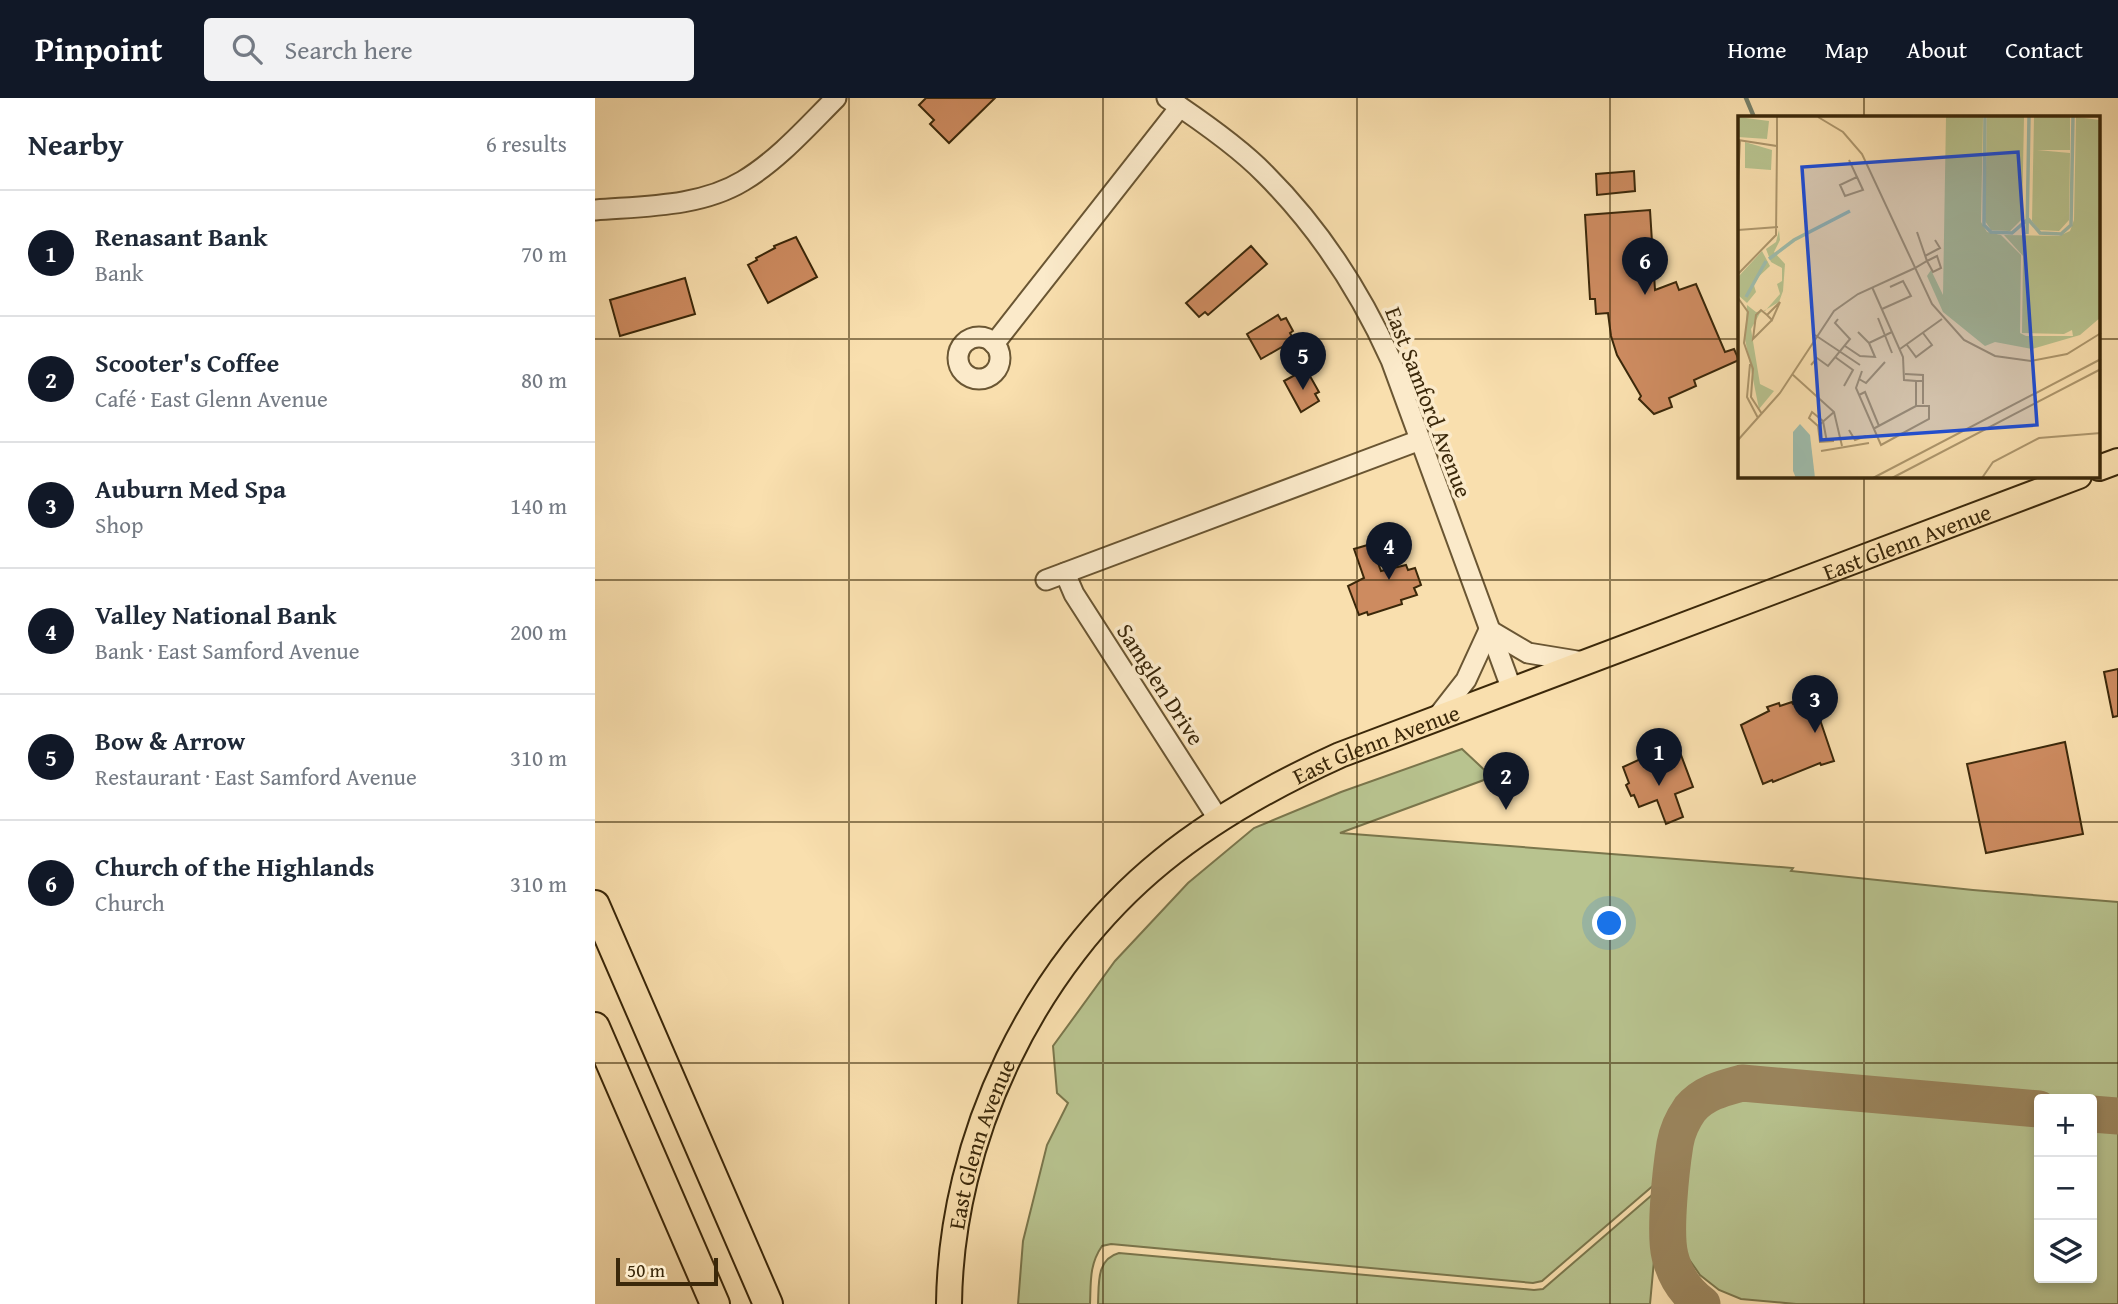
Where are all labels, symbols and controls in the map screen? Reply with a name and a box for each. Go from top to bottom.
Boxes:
search box [204,18,694,81]
text: Pinpoint [35,25,162,73]
icon: search [228,30,266,68]
text: Search here [284,30,413,69]
text: Home [1728,32,1787,67]
text: Map [1825,32,1869,67]
text: About [1907,32,1967,67]
text: Contact [2005,32,2083,67]
inset map [1738,116,2101,478]
text: Nearby [28,122,124,166]
text: 6 results [486,127,567,160]
text: Renasant Bank [95,217,268,256]
text: 1 [45,237,57,270]
text: 70 m [521,237,567,270]
pin: 6 [1622,237,1668,295]
text: Bank [95,256,144,289]
street label: East Samford Avenue [1377,302,1481,502]
pin: 5 [1280,332,1326,390]
text: Scooter's Coffee [95,343,279,382]
text: 2 [45,363,57,396]
text: 80 m [521,363,567,396]
text: Café · East Glenn Avenue [95,382,328,415]
text: Auburn Med Spa [95,469,286,508]
text: 3 [45,489,57,522]
text: 140 m [510,489,567,522]
street label: East Glenn Avenue [1818,494,1995,588]
text: Shop [95,508,143,541]
pin: 4 [1366,522,1412,580]
text: Valley National Bank [95,595,337,634]
text: 4 [45,615,57,648]
text: 200 m [510,615,567,648]
street label: Samglen Drive [1109,617,1213,751]
text: Bank · East Samford Avenue [95,634,360,667]
pin: 3 [1792,675,1838,733]
street label: East Glenn Avenue [1286,695,1464,792]
text: Bow & Arrow [95,721,245,760]
pin: 1 [1636,728,1682,786]
text: 5 [45,741,57,774]
text: 310 m [510,741,567,774]
pin: 2 [1483,752,1529,810]
text: Restaurant · East Samford Avenue [95,760,417,793]
text: Church of the Highlands [95,847,375,886]
text: 6 [45,867,57,900]
text: 310 m [510,867,567,900]
text: Church [95,886,165,919]
your location [1592,906,1626,940]
street label: East Glenn Avenue [939,1053,1023,1232]
map controls [2034,1094,2097,1283]
button: + [2034,1094,2097,1157]
button: − [2034,1157,2097,1220]
button: layers [2034,1220,2097,1283]
scale bar [616,1255,717,1287]
text: 50 m [627,1256,665,1284]

